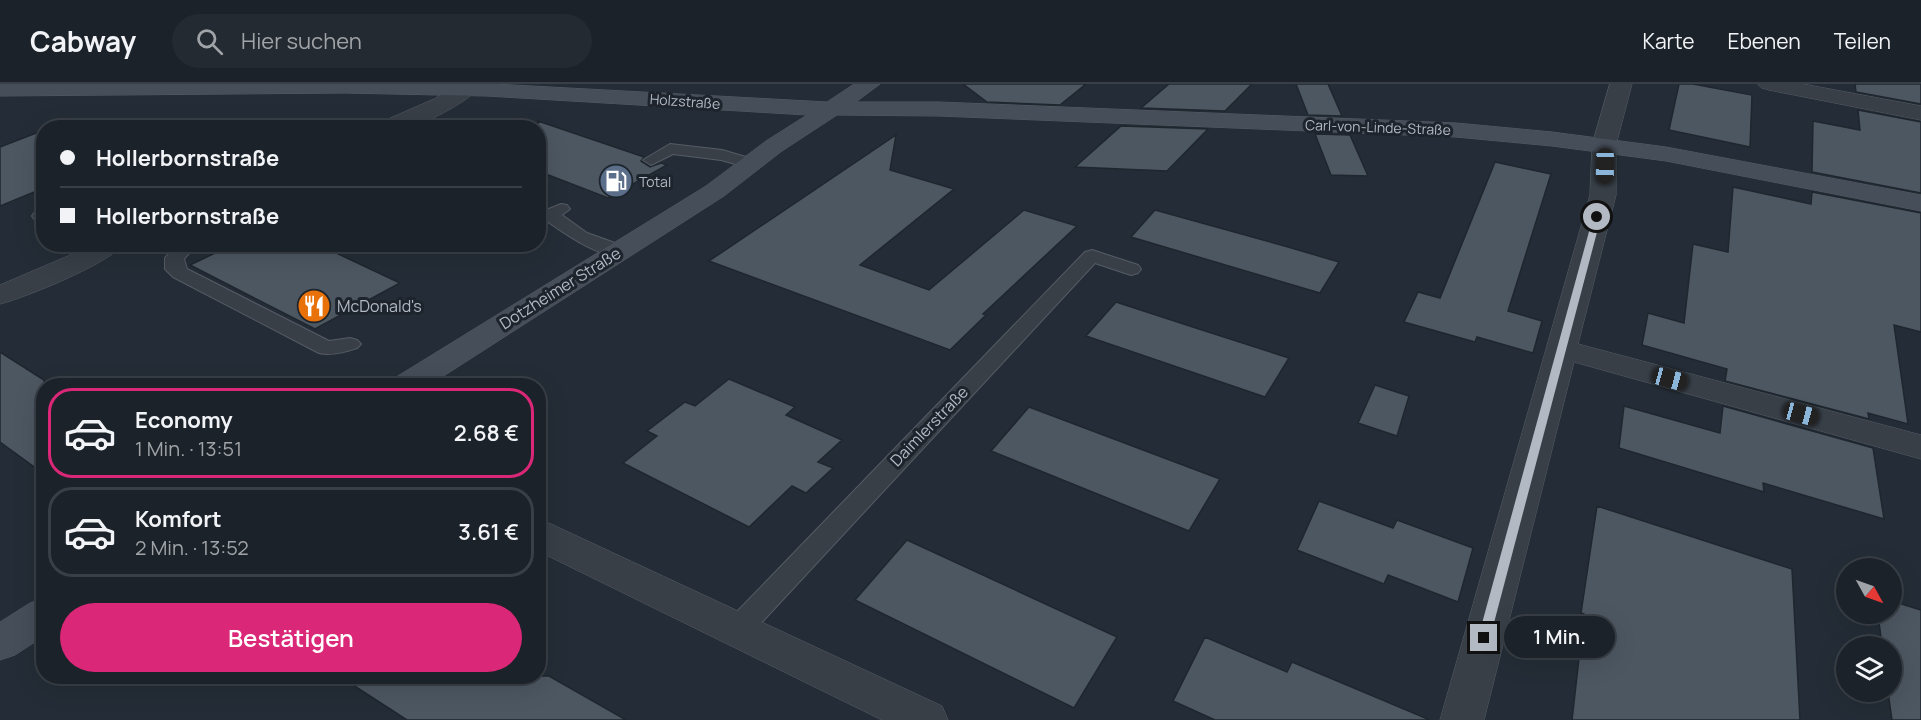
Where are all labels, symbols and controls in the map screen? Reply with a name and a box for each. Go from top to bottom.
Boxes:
search box [172,14,592,68]
text: Cabway [30,22,136,60]
icon: search [193,25,226,58]
text: Hier suchen [241,26,362,56]
text: Karte [1642,27,1694,55]
text: Ebenen [1727,27,1801,55]
text: Teilen [1834,27,1891,55]
street label: Holzstraße [649,89,721,113]
street label: Carl-von-Linde-Straße [1305,115,1451,139]
text: Hollerbornstraße [96,143,279,173]
car [1596,148,1614,184]
fuel station icon: Total [598,163,634,199]
place label: Total [639,172,671,191]
text: Hollerbornstraße [96,201,279,231]
route start [1583,203,1610,230]
street label: Dotzheimer Straße [495,242,625,334]
restaurant icon: McDonald's [296,288,332,324]
place label: McDonald's [337,295,422,317]
car [1650,366,1690,392]
street label: Daimlerstraße [885,381,973,471]
car [1781,401,1821,427]
text: Economy [135,405,233,435]
icon: car [63,406,117,460]
text: 2.68 € [454,418,519,448]
text: 1 Min. · 13:51 [135,435,242,462]
text: Komfort [135,504,222,534]
icon: car [63,505,117,559]
text: 3.61 € [458,517,519,547]
text: 2 Min. · 13:52 [135,534,249,561]
north arrow [1836,558,1902,624]
map controls [1836,558,1902,702]
button: Bestätigen [60,603,522,672]
callout: 1 Min. [1505,617,1616,659]
text: 1 Min. [1533,623,1586,650]
route end [1470,624,1497,651]
button: layers [1836,636,1902,702]

